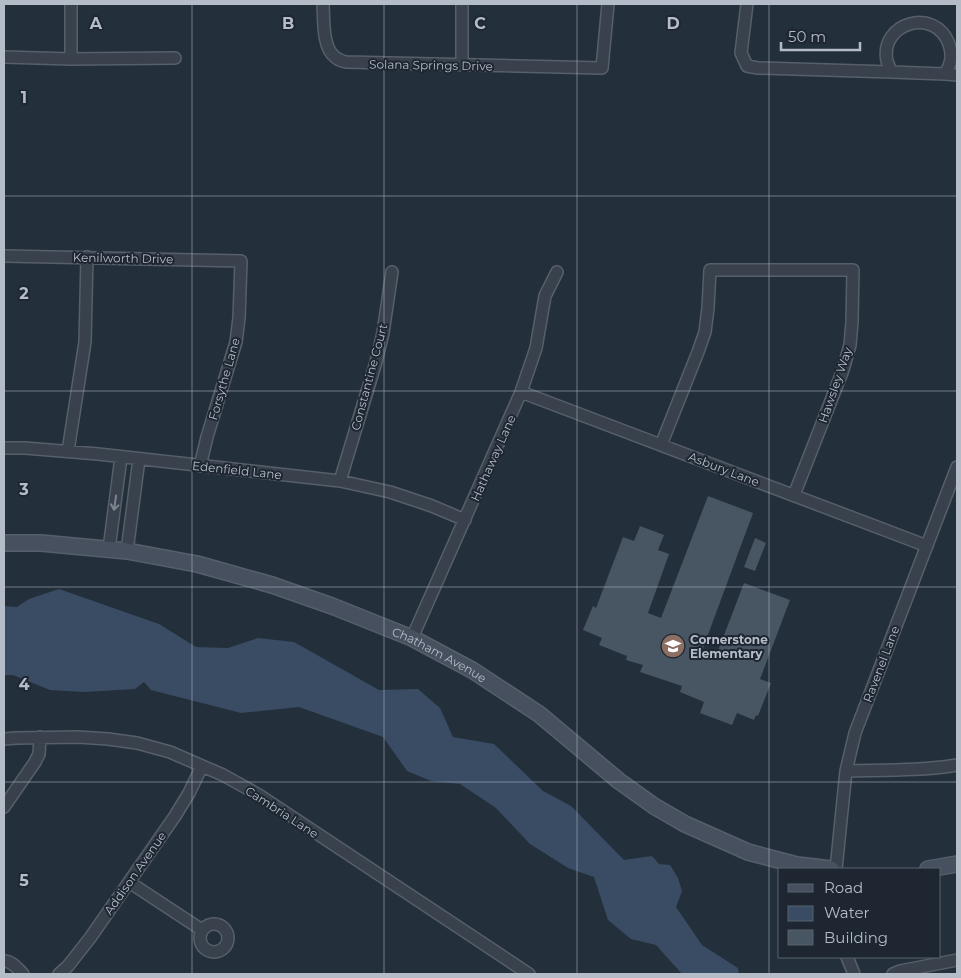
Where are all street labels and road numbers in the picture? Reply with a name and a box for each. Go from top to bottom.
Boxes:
street label: Solana Springs Drive [369,56,493,74]
street label: Kenilworth Drive [73,250,173,266]
street label: Constantine Court [348,322,390,432]
street label: Forsythe Lane [205,336,243,422]
street label: Hawsley Way [815,345,855,425]
street label: Hathaway Lane [467,412,519,504]
street label: Asbury Lane [687,449,761,489]
street label: Edenfield Lane [191,458,283,482]
street label: Chatham Avenue [390,623,490,685]
street label: Ravenel Lane [860,624,902,704]
street label: Cambria Lane [243,783,321,841]
street label: Addison Avenue [101,829,169,917]

